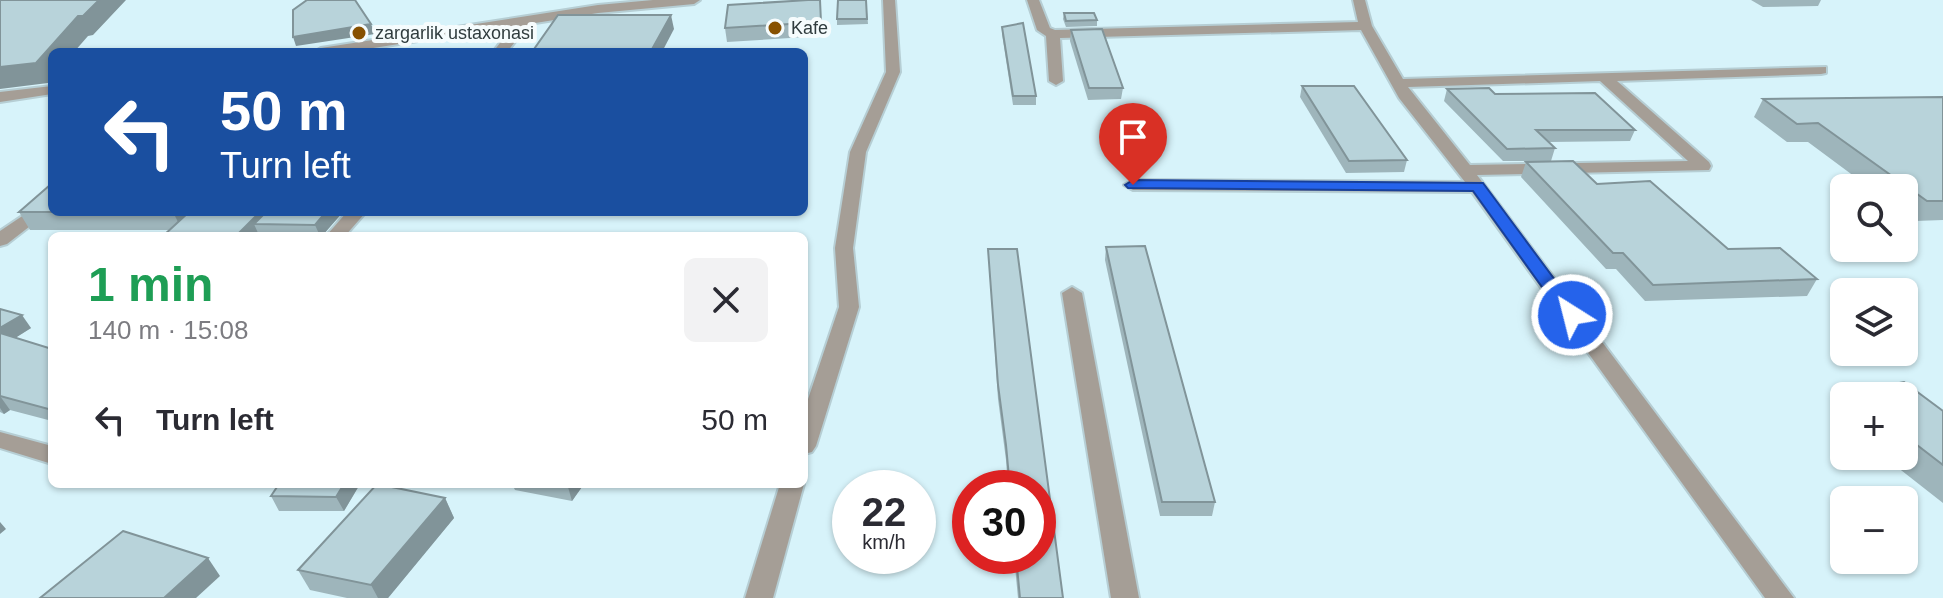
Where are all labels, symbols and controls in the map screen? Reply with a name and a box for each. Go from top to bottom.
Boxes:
place label: Kafe [791,18,828,38]
marker: Kafe [766,19,784,37]
place label: zargarlik ustaxonasi [375,23,534,43]
marker: zargarlik ustaxonasi [350,24,368,42]
text: 50 m [220,79,348,142]
icon: left [88,80,192,184]
pin [1099,103,1167,185]
icon: arrive [1111,115,1155,159]
text: Turn left [220,145,351,186]
map controls [1830,174,1918,574]
button: search [1830,174,1918,262]
text: 1 min [88,258,213,311]
button: close [684,258,768,342]
position arrow [1530,273,1614,357]
button: layers [1830,278,1918,366]
text: 140 m · 15:08 [88,315,248,345]
button: + [1830,382,1918,470]
icon: left [88,398,132,442]
text: Turn left [156,403,274,436]
text: 50 m [701,403,768,436]
speed limit sign: 30 [952,470,1056,574]
button: − [1830,486,1918,574]
text: 22 [862,490,906,534]
text: km/h [862,531,906,553]

